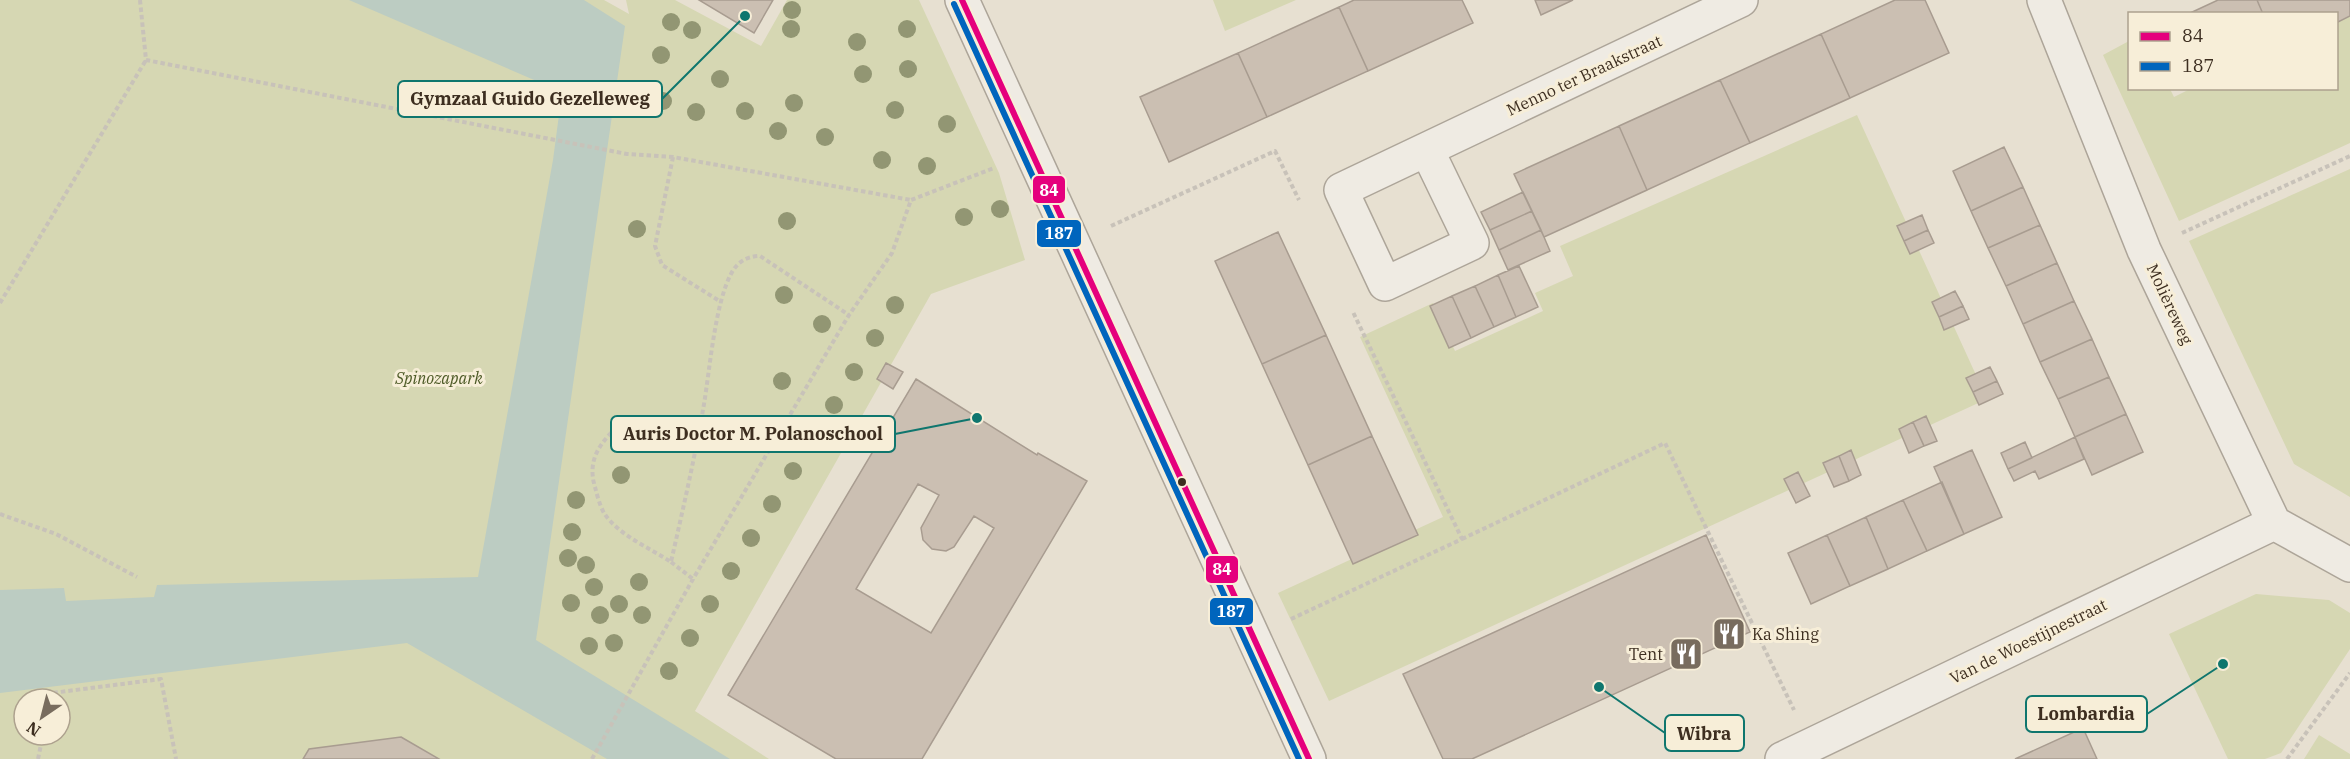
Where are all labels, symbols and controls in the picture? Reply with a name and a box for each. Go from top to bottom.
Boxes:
legend [2128,12,2338,90]
text: 84 [2182,24,2204,47]
street label: Menno ter Braakstraat [1503,30,1665,120]
text: 187 [2182,54,2214,77]
callout: Gymzaal Guido Gezelleweg [398,81,662,117]
text: Gymzaal Guido Gezelleweg [410,87,650,110]
line badge: 84 [1032,175,1066,204]
text: 84 [1039,180,1059,200]
line badge: 187 [1036,219,1082,248]
text: 187 [1045,223,1073,243]
street label: Molièreweg [2143,261,2197,348]
park label: Spinozapark [394,368,483,388]
callout: Auris Doctor M. Polanoschool [611,416,895,452]
text: Auris Doctor M. Polanoschool [623,422,883,445]
unlabelled marker [1176,476,1188,488]
line badge: 84 [1205,555,1239,584]
text: 84 [1212,559,1232,579]
street label: Van de Woestijnestraat [1946,594,2110,688]
line badge: 187 [1209,597,1254,626]
text: 187 [1217,601,1245,621]
restaurant icon: Ka Shing [1711,616,1747,652]
place label: Ka Shing [1752,624,1819,644]
restaurant icon: Tent [1668,636,1704,672]
place label: Tent [1629,644,1663,664]
north arrow [12,687,72,747]
callout: Lombardia [2026,696,2147,732]
text: Lombardia [2037,702,2135,725]
callout: Wibra [1665,715,1744,751]
text: N [22,717,44,741]
text: Wibra [1677,722,1731,745]

